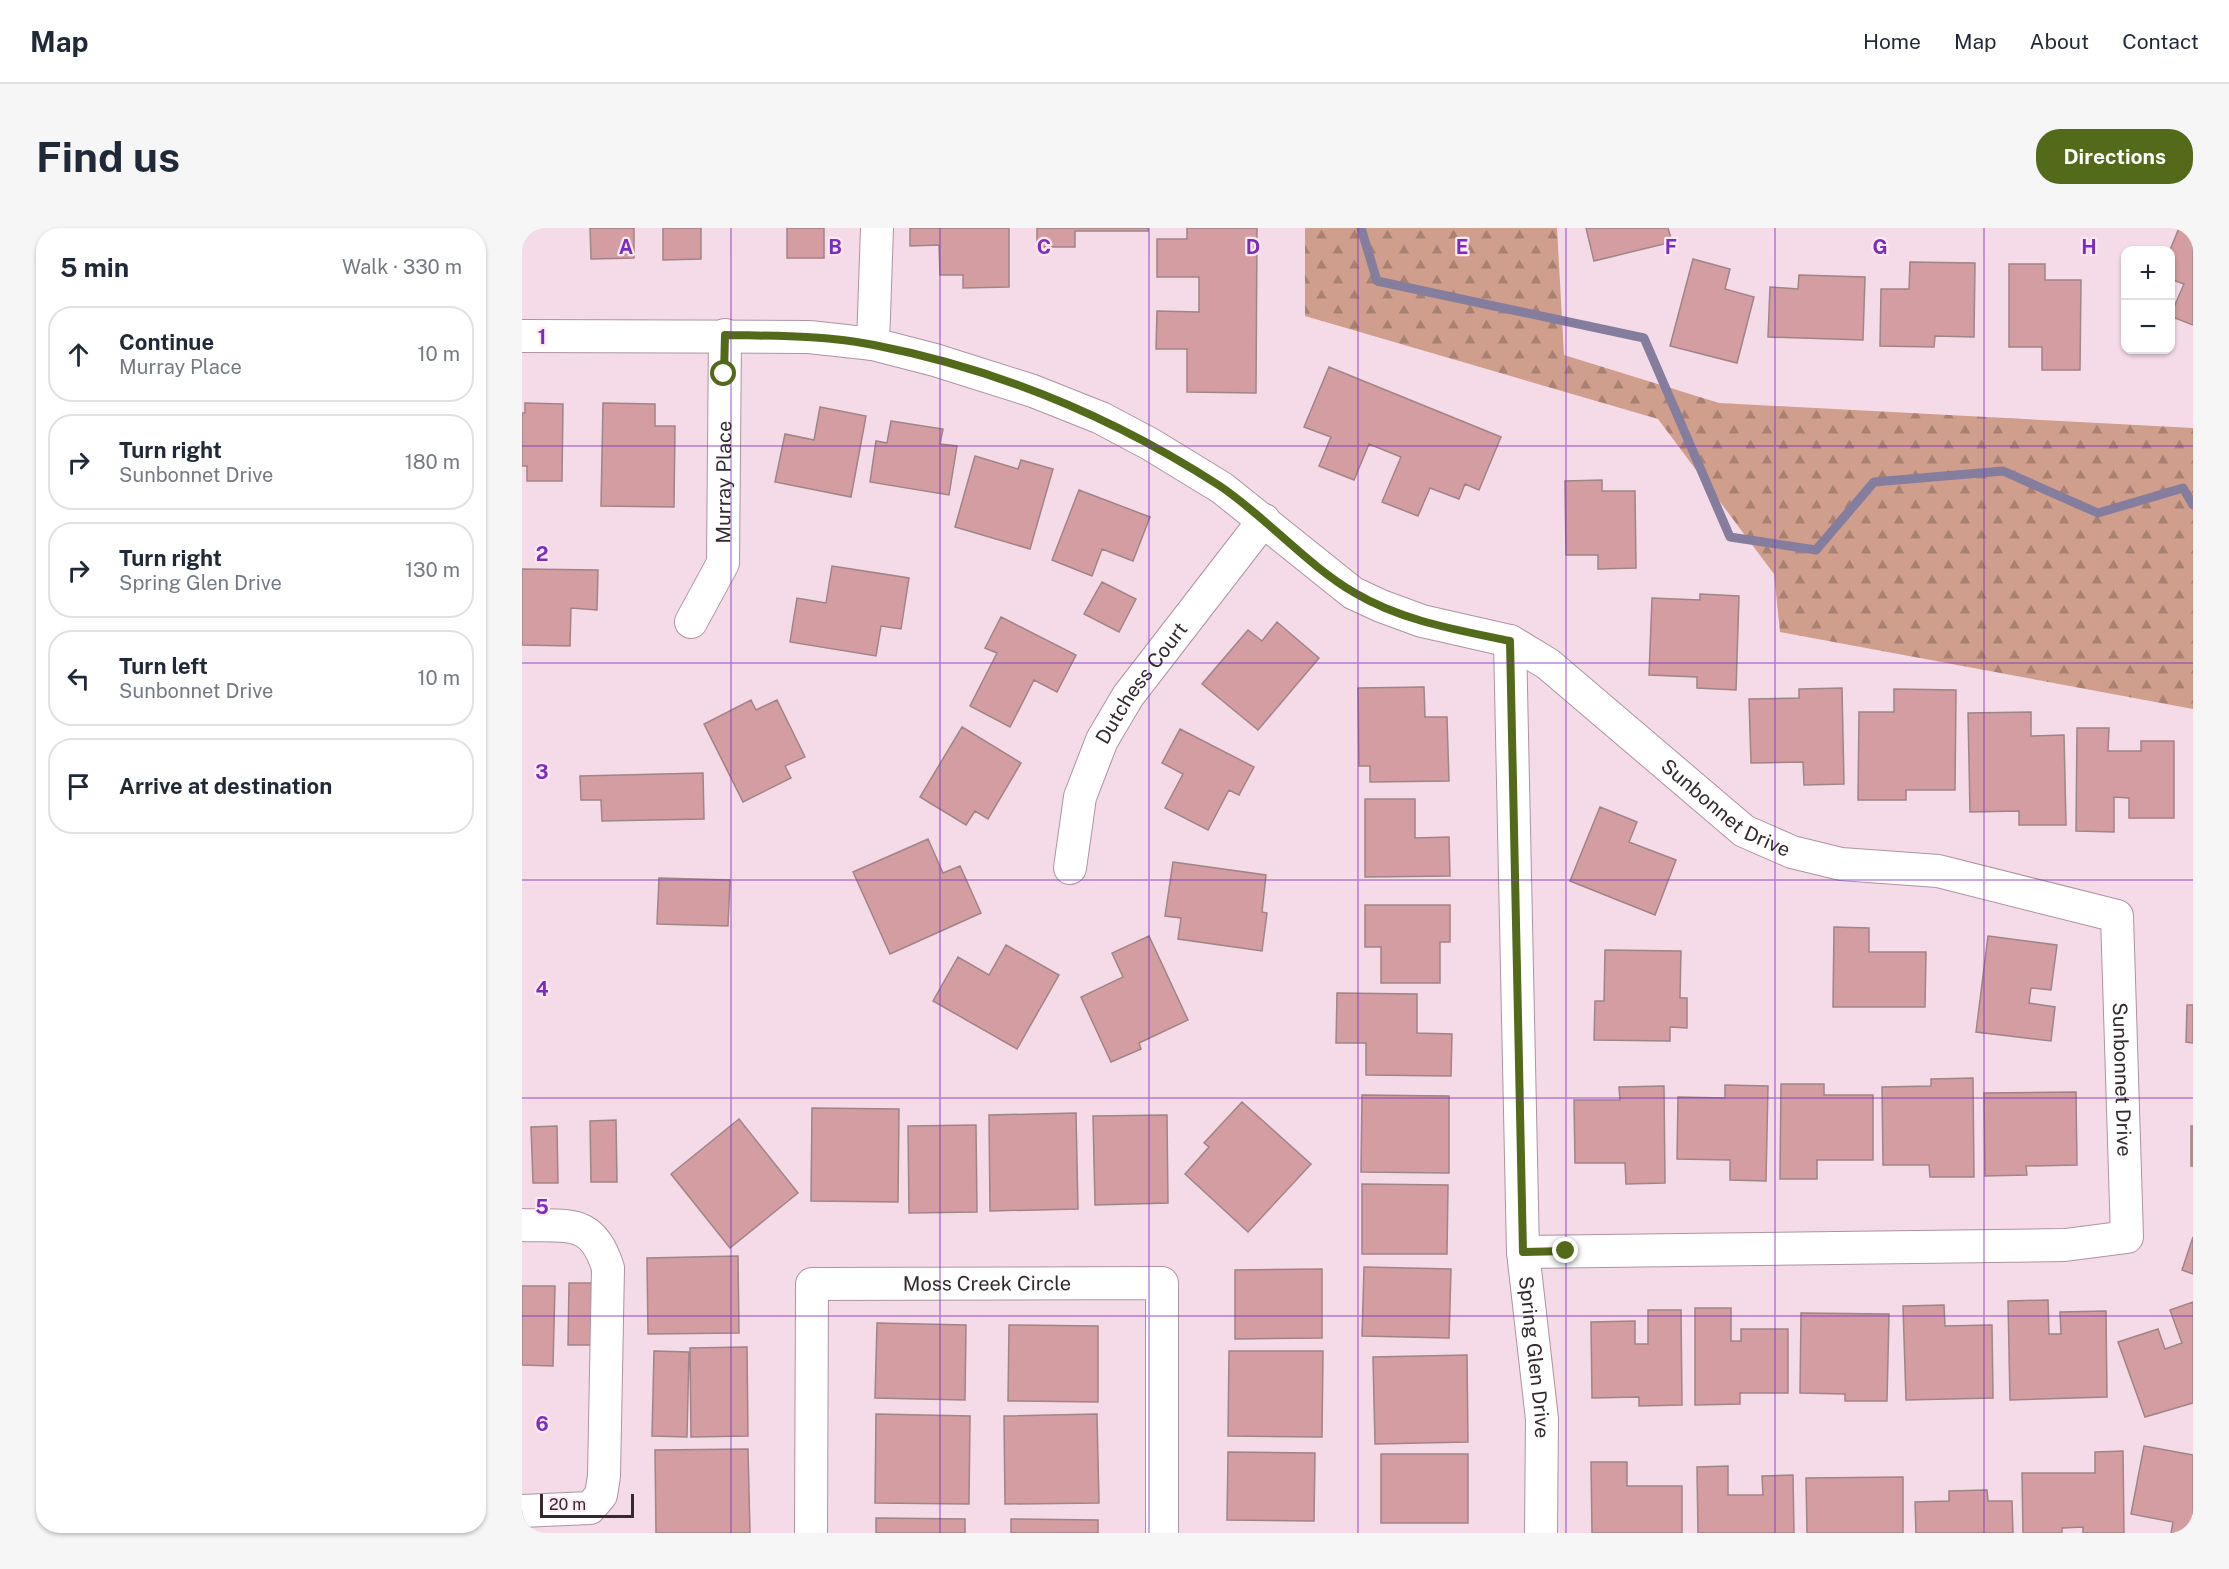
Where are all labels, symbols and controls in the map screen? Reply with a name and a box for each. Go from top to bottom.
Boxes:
text: Map [30,25,89,58]
text: Home [1863,29,1921,54]
text: Map [1954,29,1997,54]
text: About [2030,29,2089,54]
text: Contact [2122,29,2199,54]
button: Directions [2036,129,2193,184]
text: Find us [36,132,180,181]
text: A [619,235,633,259]
text: B [828,235,842,259]
text: C [1037,235,1051,259]
text: D [1246,235,1260,259]
text: E [1456,235,1468,259]
text: F [1665,235,1677,259]
text: G [1872,235,1888,259]
text: H [2081,235,2097,259]
map controls [2121,246,2175,354]
button: + [2121,246,2175,300]
text: 5 min [60,252,129,283]
text: Walk · 330 m [342,255,462,279]
button: − [2121,300,2175,354]
text: 1 [538,325,546,349]
text: Continue [119,329,214,355]
icon: ahead [62,338,95,371]
text: 10 m [417,342,460,366]
text: Murray Place [119,355,242,379]
route start [710,360,736,386]
street label: Murray Place [711,421,736,544]
text: Turn right [119,437,222,463]
icon: right [62,446,95,479]
text: 180 m [405,450,460,474]
text: Sunbonnet Drive [119,463,273,487]
text: 2 [536,542,548,566]
text: Turn right [119,545,222,571]
icon: right [62,554,95,587]
text: 130 m [405,558,460,582]
text: Spring Glen Drive [119,571,282,595]
street label: Dutchess Court [1090,617,1192,748]
text: Turn left [119,653,208,679]
icon: left [62,662,95,695]
text: 10 m [417,666,460,690]
text: Sunbonnet Drive [119,679,273,703]
street label: Sunbonnet Drive [1656,754,1794,862]
text: 3 [535,760,549,784]
icon: arrive [62,770,95,803]
text: Arrive at destination [119,773,332,799]
text: 4 [535,977,549,1001]
street label: Sunbonnet Drive [2108,1002,2136,1157]
text: 5 [535,1195,549,1219]
route end [1552,1237,1578,1263]
street label: Moss Creek Circle [903,1271,1071,1296]
street label: Spring Glen Drive [1514,1275,1554,1438]
text: 6 [535,1412,549,1436]
scale bar [540,1491,634,1518]
text: 20 m [549,1495,586,1514]

